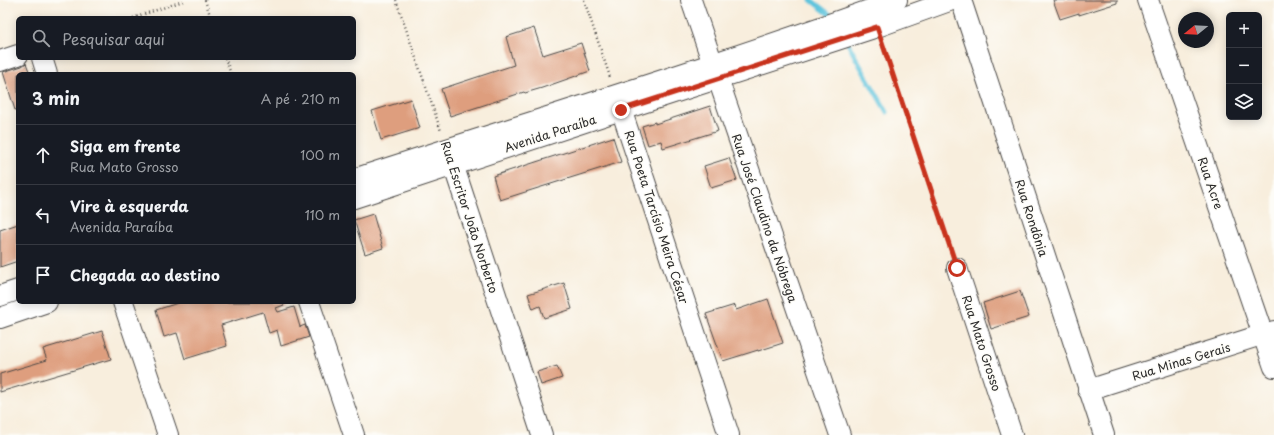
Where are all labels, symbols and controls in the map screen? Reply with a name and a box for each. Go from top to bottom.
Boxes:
north arrow [1178,12,1214,48]
map controls [1226,12,1262,120]
button: + [1226,12,1262,48]
search box [16,16,356,60]
icon: search [30,27,52,49]
text: Pesquisar aqui [62,27,165,50]
button: − [1226,48,1262,84]
button: layers [1226,84,1262,120]
text: 3 min [32,85,80,111]
text: A pé · 210 m [261,89,340,108]
route end [612,101,630,119]
street label: Avenida Paraíba [502,110,599,156]
street label: Rua Poeta Tarcísio Meira César [620,128,694,307]
street label: Rua José Claudino da Nóbrega [728,131,803,305]
text: Siga em frente [70,134,180,157]
street label: Rua Escritor João Norberto [437,139,503,296]
icon: ahead [32,144,54,166]
text: 100 m [300,145,340,164]
street label: Rua Acre [1194,155,1228,211]
text: Rua Mato Grosso [70,157,178,176]
street label: Rua Rondônia [1011,177,1053,260]
text: Vire à esquerda [70,194,189,217]
icon: left [32,204,54,226]
text: 110 m [305,205,340,224]
text: Avenida Paraíba [70,217,173,236]
route start [948,259,966,277]
text: Chegada ao destino [70,263,220,286]
icon: arrive [32,264,54,286]
street label: Rua Mato Grosso [958,293,1006,394]
street label: Rua Minas Gerais [1130,337,1233,385]

